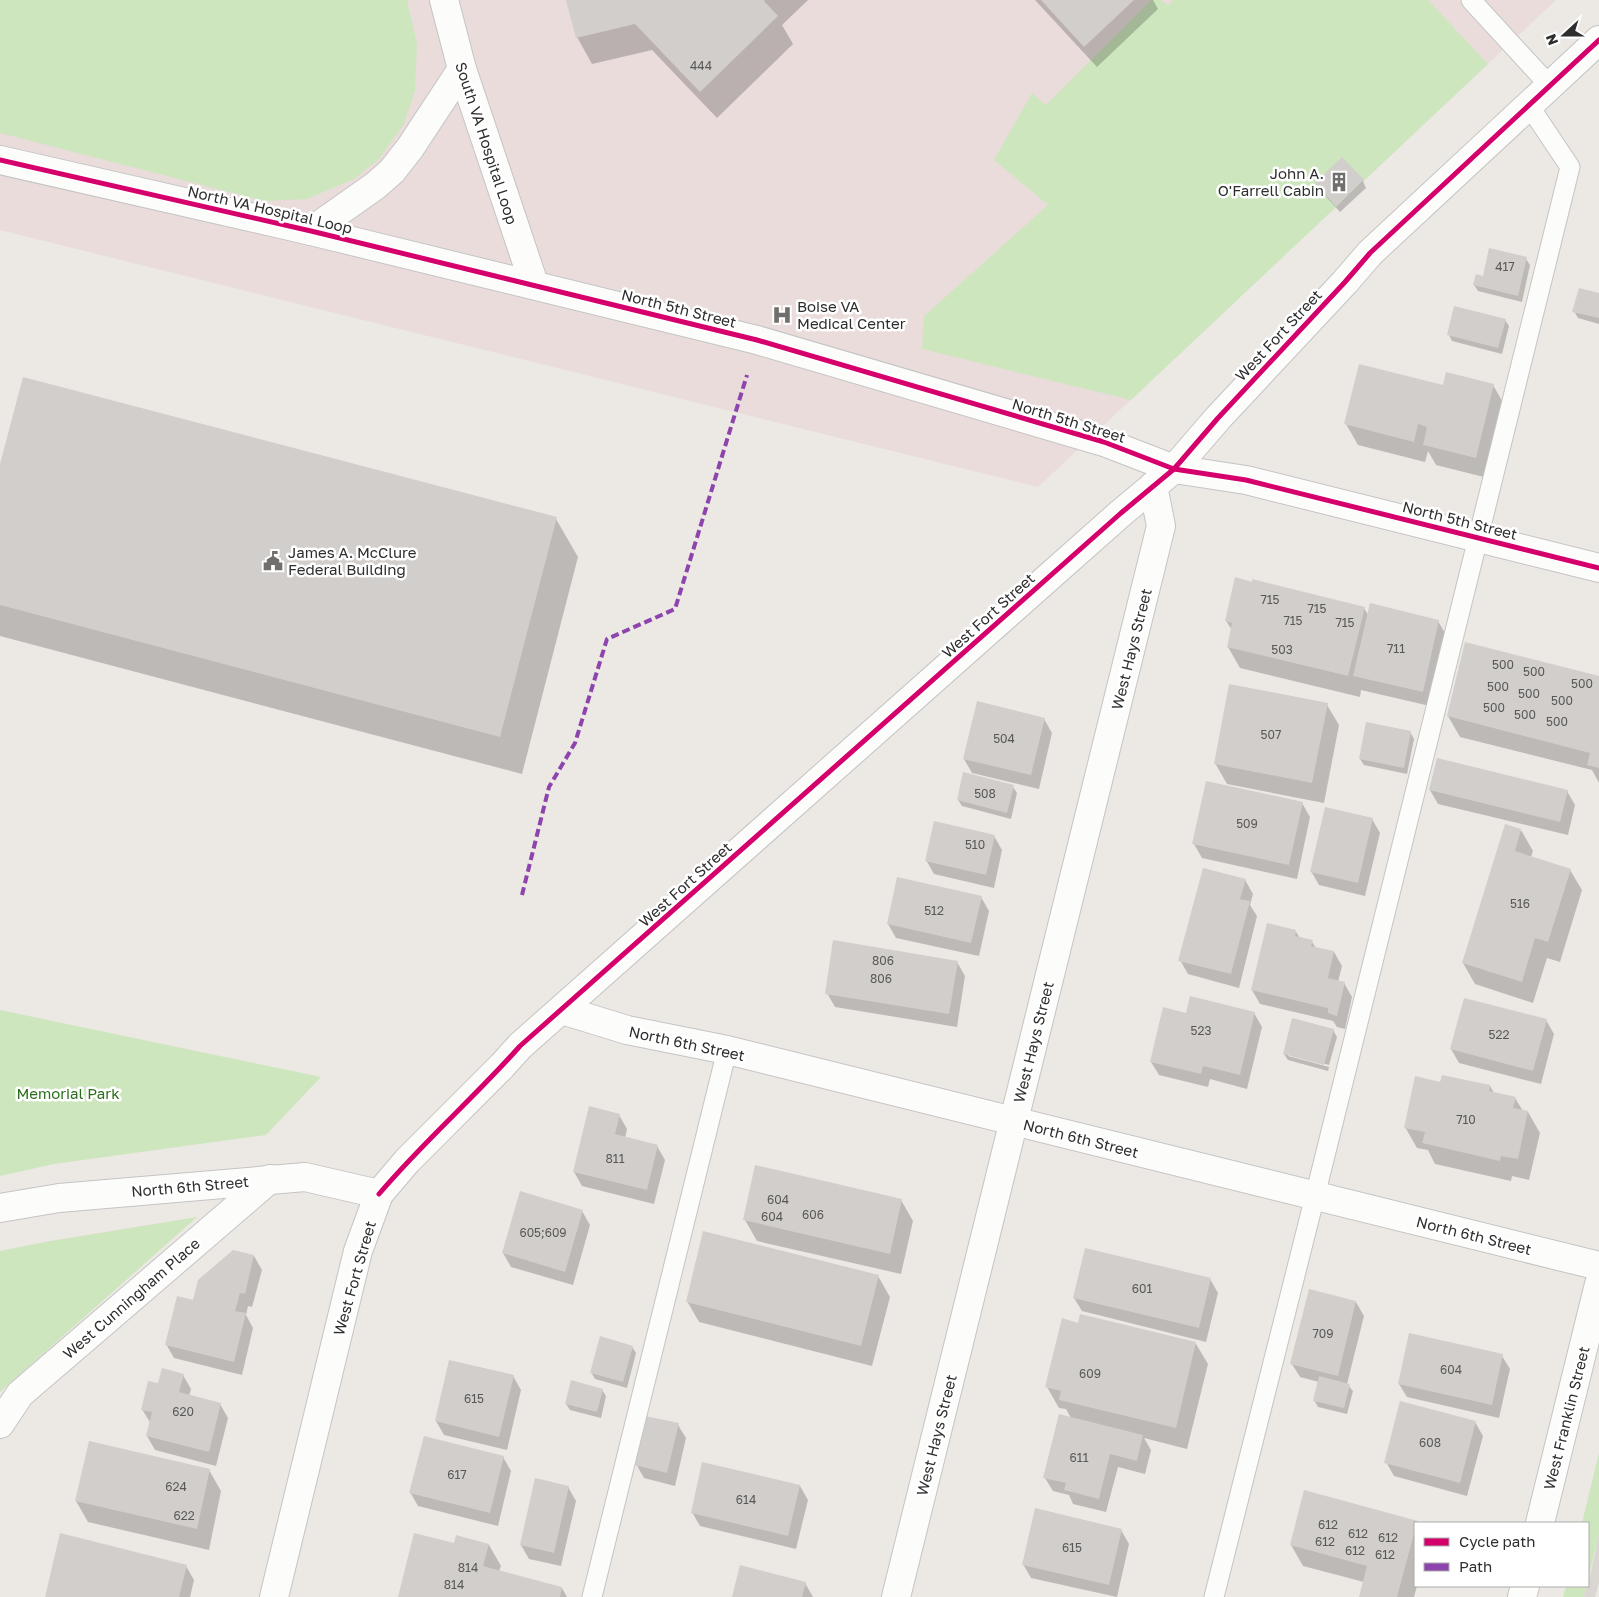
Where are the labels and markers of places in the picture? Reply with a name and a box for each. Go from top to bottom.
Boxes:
place label: John A. O'Farrell Cabin [1218,164,1324,199]
building icon: John A. O'Farrell Cabin [1328,171,1350,193]
place label: Boise VA Medical Center [797,297,906,332]
hospital icon: Boise VA Medical Center [771,304,793,326]
place label: James A. McClure Federal Building [288,543,417,578]
public building icon: James A. McClure Federal Building [262,550,284,572]

